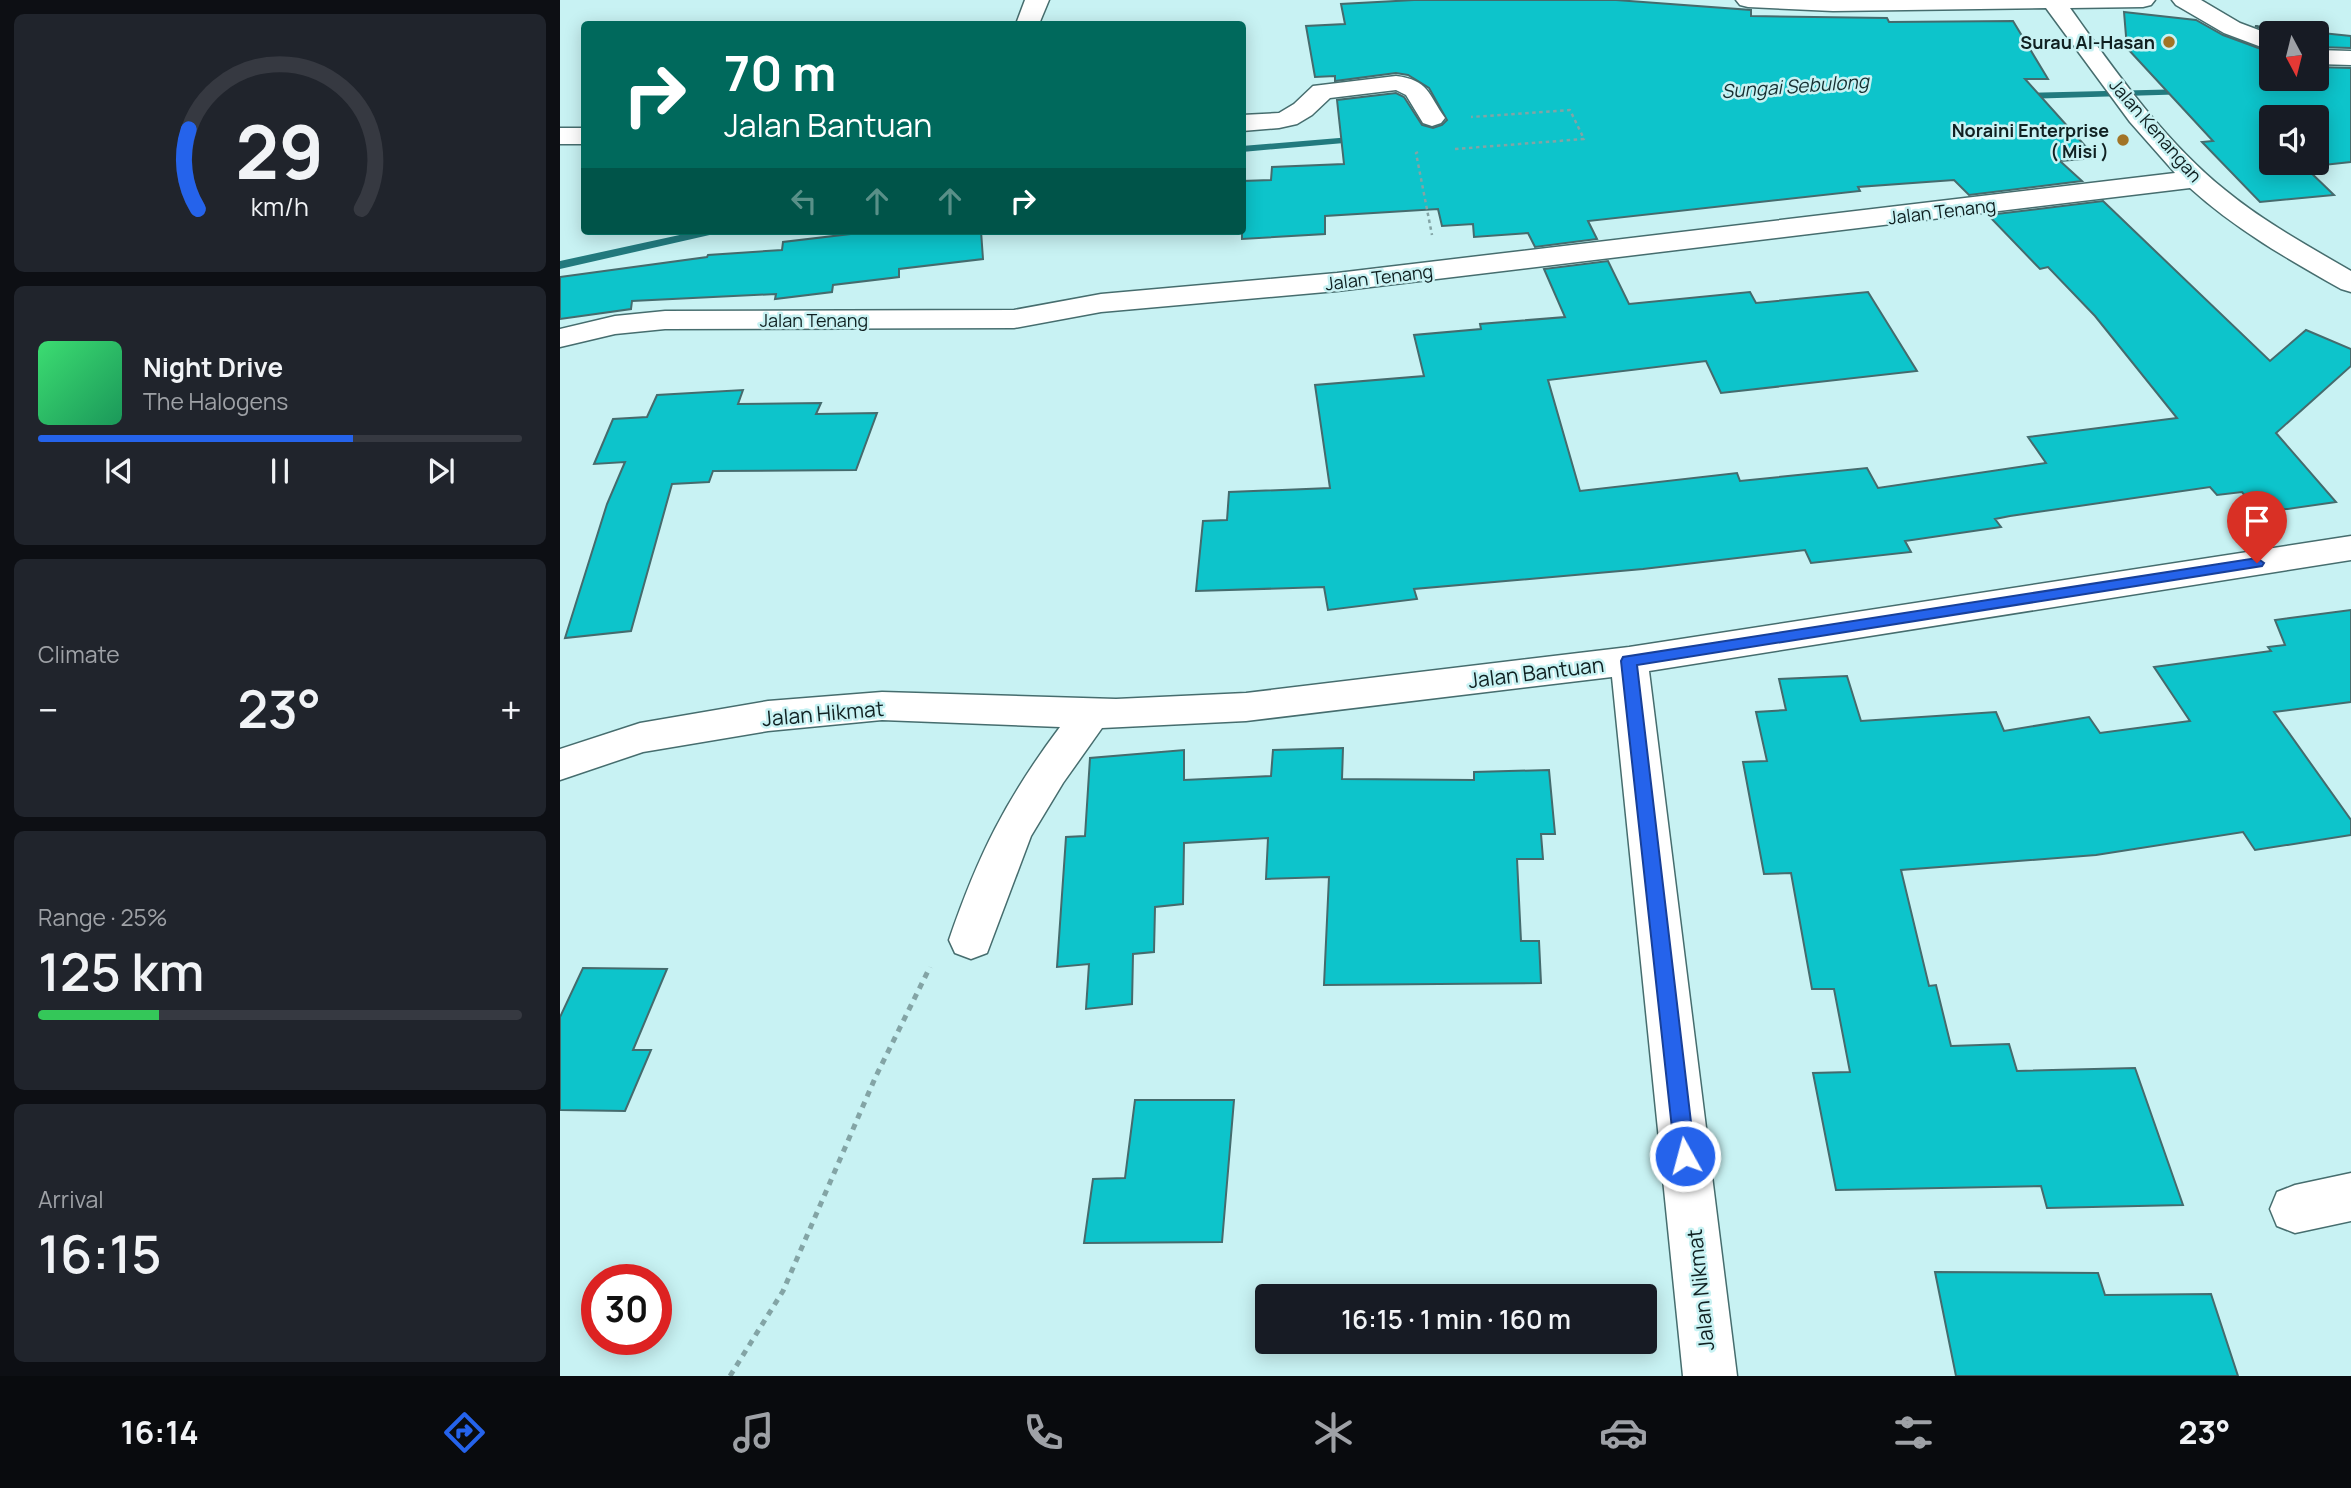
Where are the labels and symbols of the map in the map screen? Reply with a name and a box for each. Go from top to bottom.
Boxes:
north arrow [2259,21,2329,91]
place label: Surau Al-Hasan [2020,30,2155,54]
marker: Surau Al-Hasan [2161,34,2177,50]
water label: Sungai Sebulong [1720,68,1871,104]
street label: Jalan Kenangan [2104,73,2208,187]
place label: Noraini Enterprise ( Misi ) [1952,118,2109,163]
marker: Noraini Enterprise ( Misi ) [2115,132,2131,148]
street label: Jalan Tenang [1887,192,1997,230]
street label: Jalan Tenang [1324,258,1434,296]
street label: Jalan Tenang [760,308,868,332]
pin [2227,491,2287,563]
street label: Jalan Bantuan [1466,650,1606,694]
street label: Jalan Hikmat [761,694,885,732]
position arrow [1648,1119,1722,1193]
street label: Jalan Nikmat [1680,1228,1720,1352]
speed limit sign: 30 [581,1264,672,1355]

